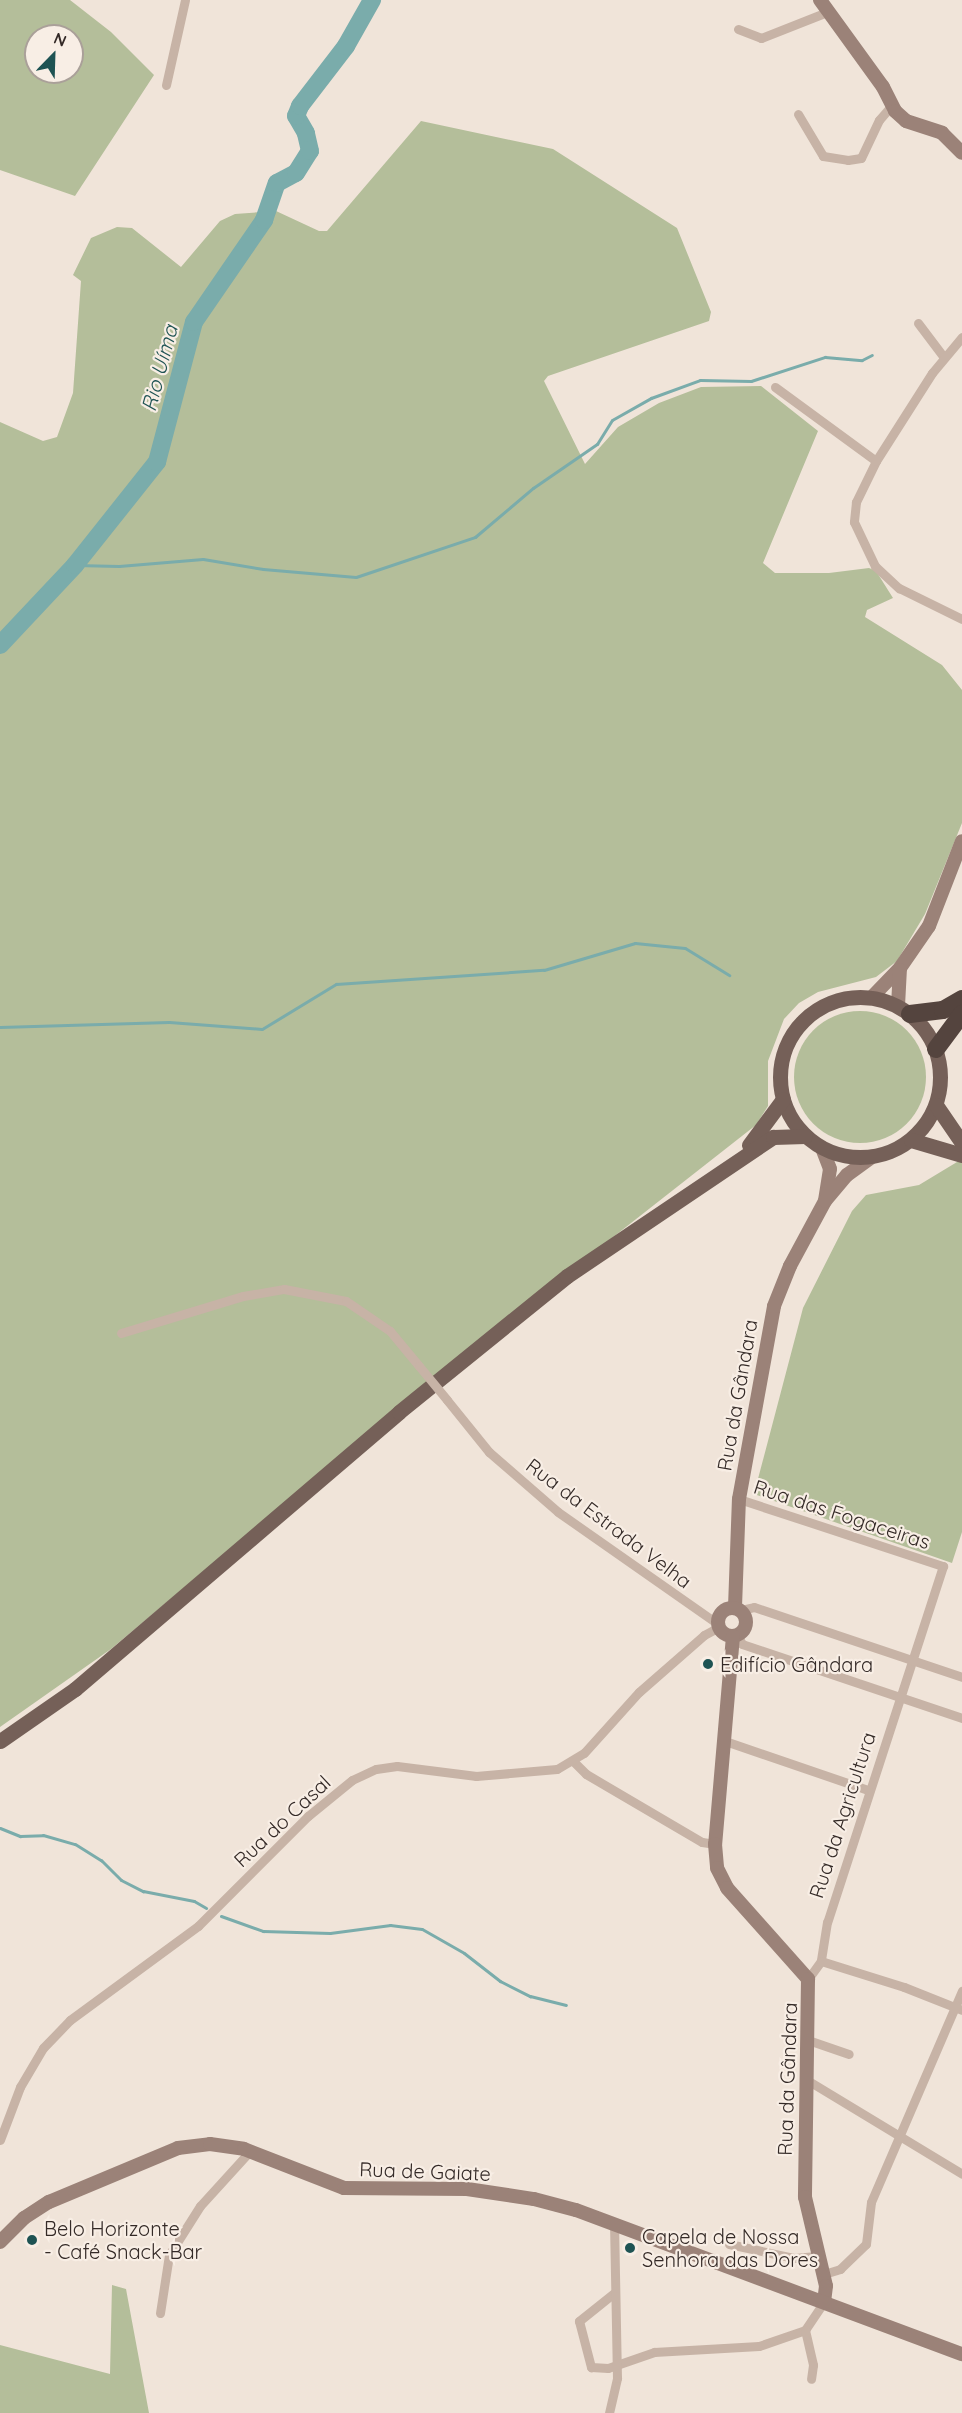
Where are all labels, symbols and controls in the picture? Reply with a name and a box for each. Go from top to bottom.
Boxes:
north arrow [24,24,84,84]
text: N [51,28,70,51]
water label: Rio Uíma [135,322,183,414]
street label: Rua da Gândara [712,1317,762,1473]
street label: Rua da Estrada Velha [522,1453,696,1593]
street label: Rua das Fogaceiras [751,1474,933,1554]
place label: Edifício Gândara [720,1652,873,1676]
marker: Edifício Gândara [701,1657,715,1671]
street label: Rua da Agricultura [804,1729,880,1901]
street label: Rua do Casal [229,1770,335,1872]
street label: Rua da Gândara [772,2002,802,2156]
street label: Rua de Gaiate [359,2157,491,2185]
place label: Belo Horizonte - Café Snack-Bar [44,2216,202,2263]
place label: Capela de Nossa Senhora das Dores [642,2224,818,2271]
marker: Belo Horizonte - Café Snack-Bar [25,2233,39,2247]
marker: Capela de Nossa Senhora das Dores [623,2241,637,2255]

